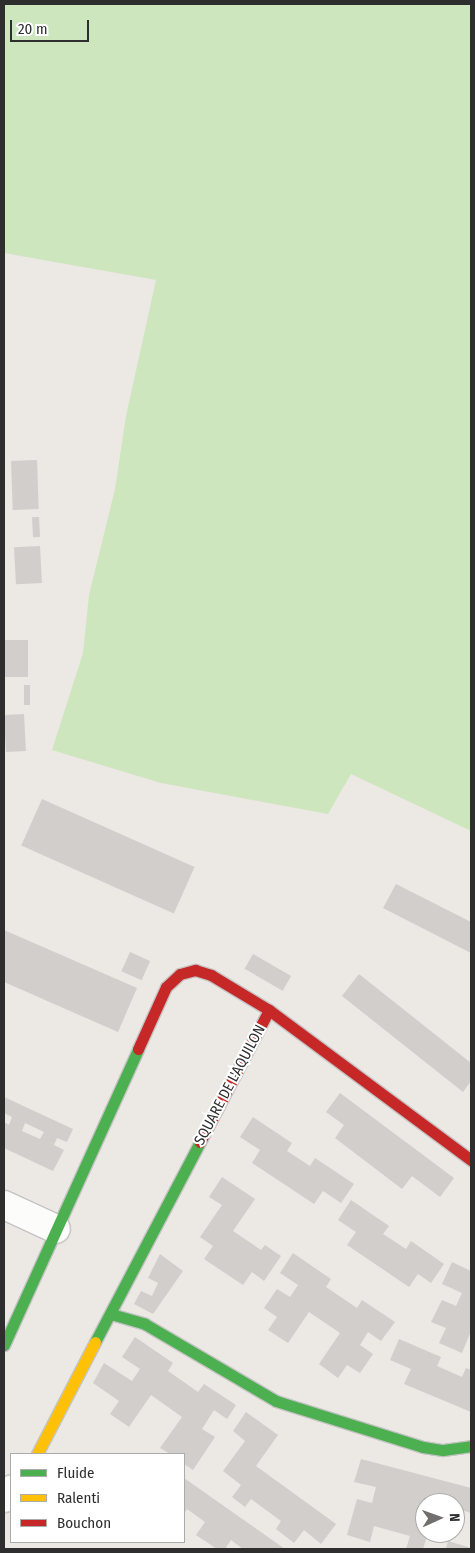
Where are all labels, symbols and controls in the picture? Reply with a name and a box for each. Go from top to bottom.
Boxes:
scale bar [12,10,91,42]
text: 20 m [18,20,48,38]
street label: SQUARE DE L'AQUILON [191,1022,269,1148]
legend [10,1453,185,1543]
text: Fluide [57,1464,94,1482]
text: Ralenti [57,1489,100,1507]
north arrow [415,1493,465,1543]
text: N [446,1513,463,1522]
text: Bouchon [57,1514,111,1532]

